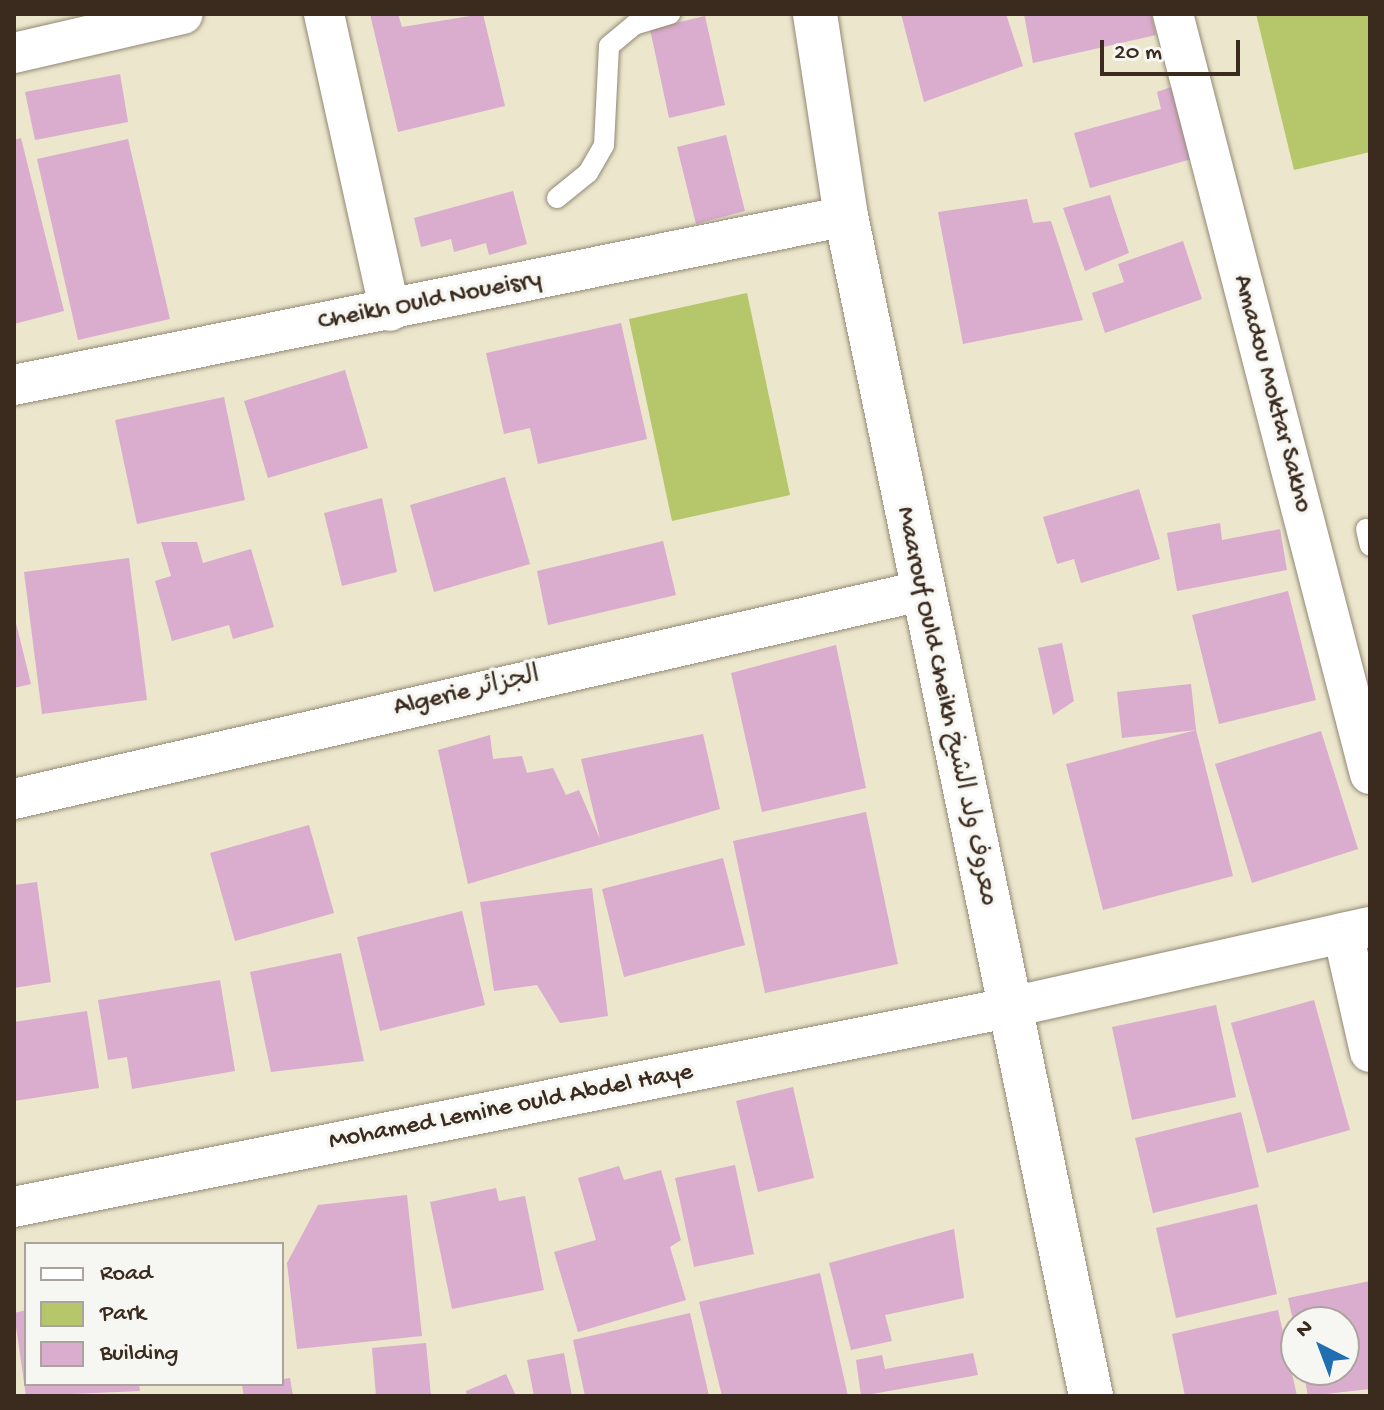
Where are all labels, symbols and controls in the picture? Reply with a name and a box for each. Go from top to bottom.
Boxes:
scale bar [1104,24,1244,74]
text: 20 m [1114,39,1162,68]
street label: Cheikh Ould Noueisry [316,265,544,339]
street label: Amadou Moktar Sakho [1224,272,1318,516]
street label: Maarouf Ould Cheikh معروف ولد الشيخ [887,504,1003,910]
street label: Algerie الجزائر [391,661,543,725]
street label: Mohamed Lemine ould Abdel Haye [326,1057,696,1159]
legend [24,1242,284,1386]
text: Road [100,1260,152,1289]
text: Park [100,1300,146,1329]
north arrow [1280,1306,1360,1386]
text: N [1291,1315,1319,1344]
text: Building [100,1340,178,1369]

